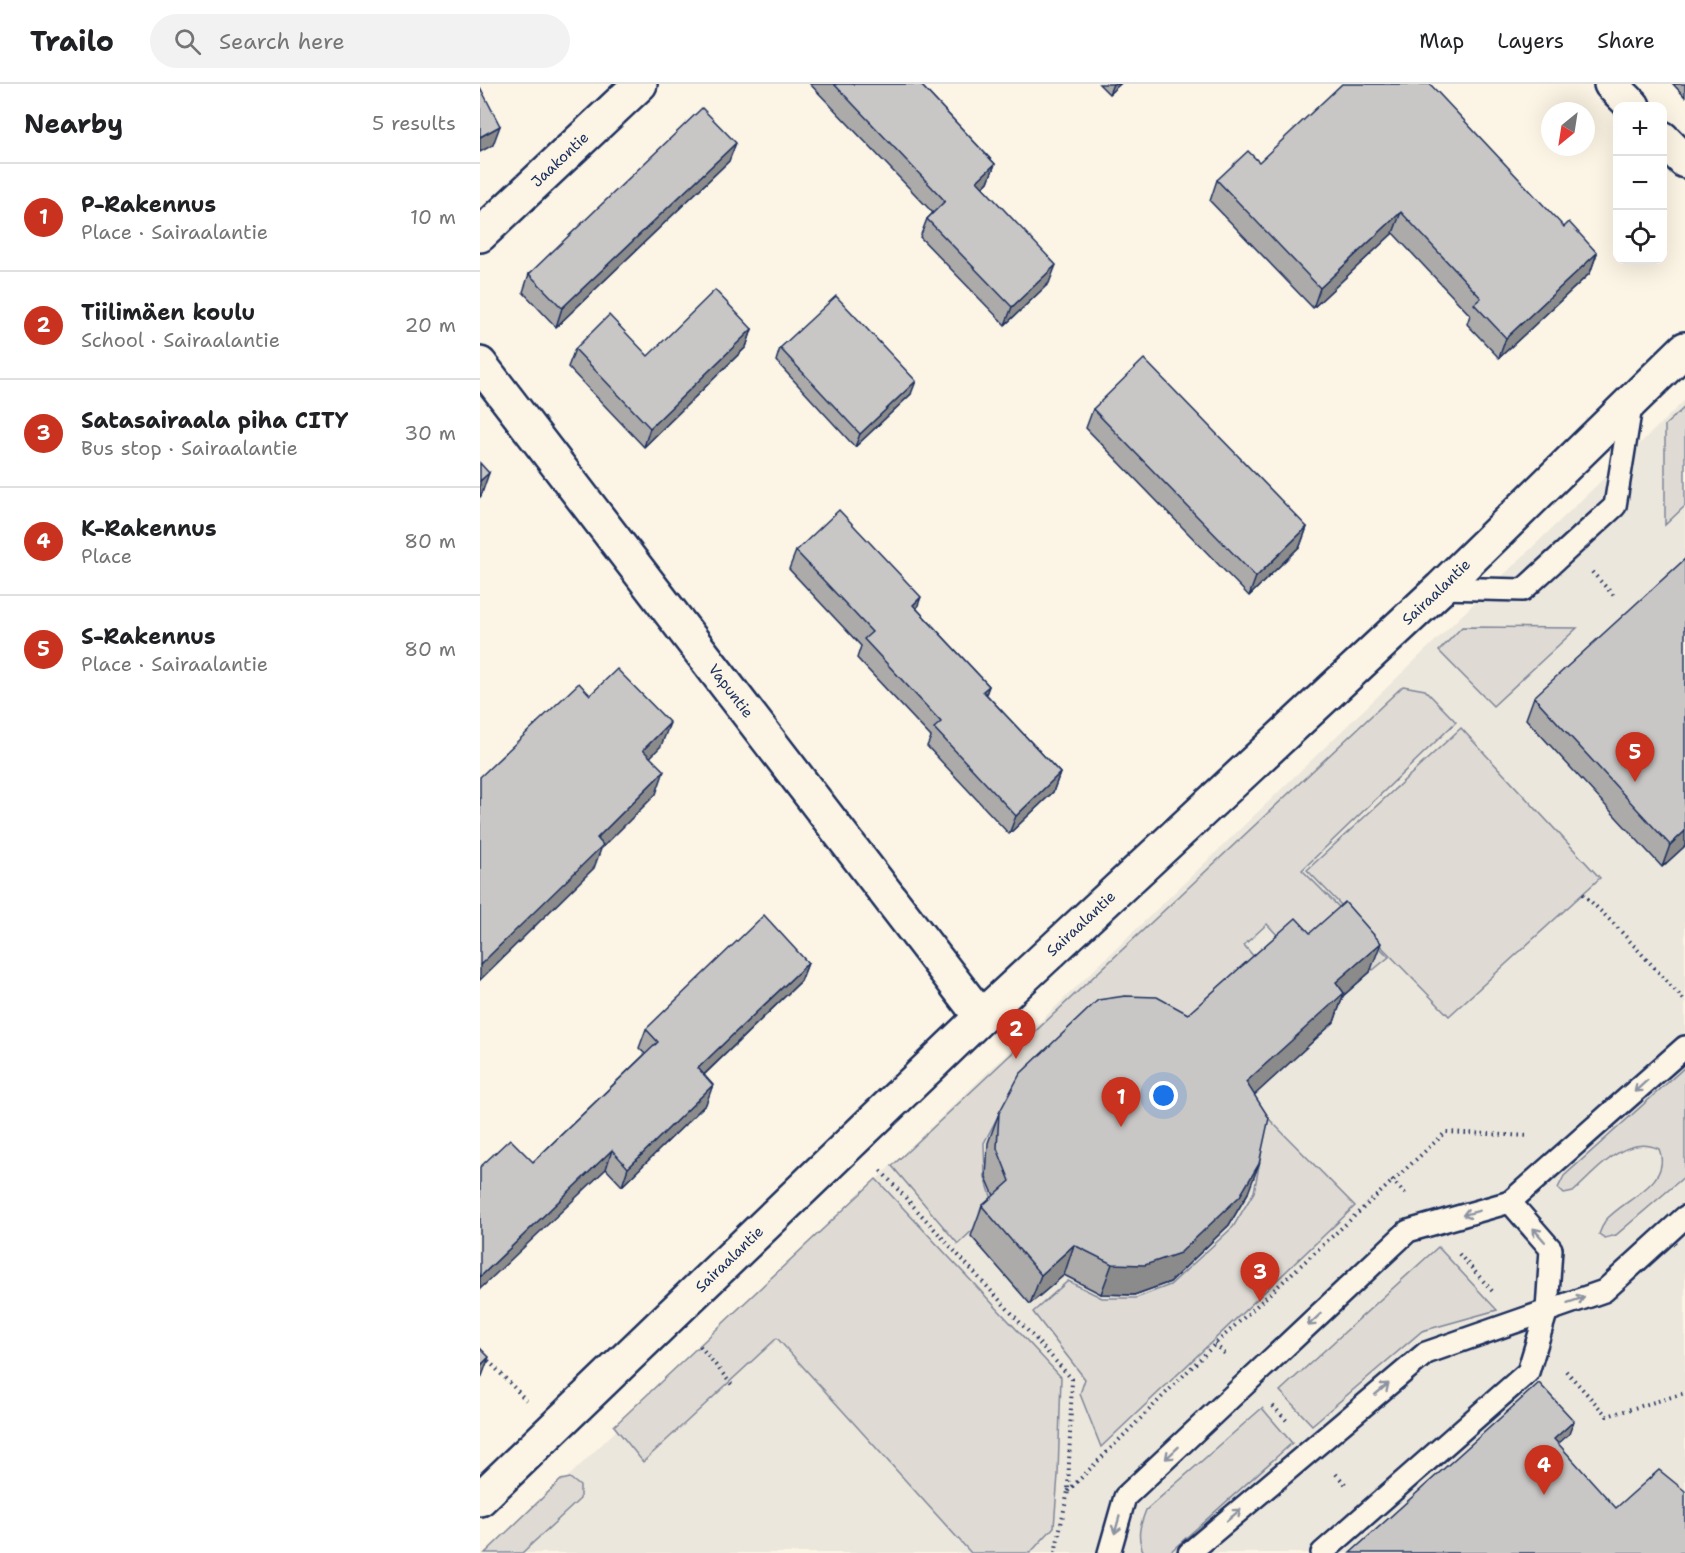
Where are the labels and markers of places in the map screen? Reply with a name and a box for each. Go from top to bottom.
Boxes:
pin: 5 [1616,732,1654,782]
pin: 2 [996,1010,1036,1059]
pin: 1 [1102,1078,1140,1127]
pin: 3 [1240,1252,1280,1302]
pin: 4 [1524,1446,1564,1495]

